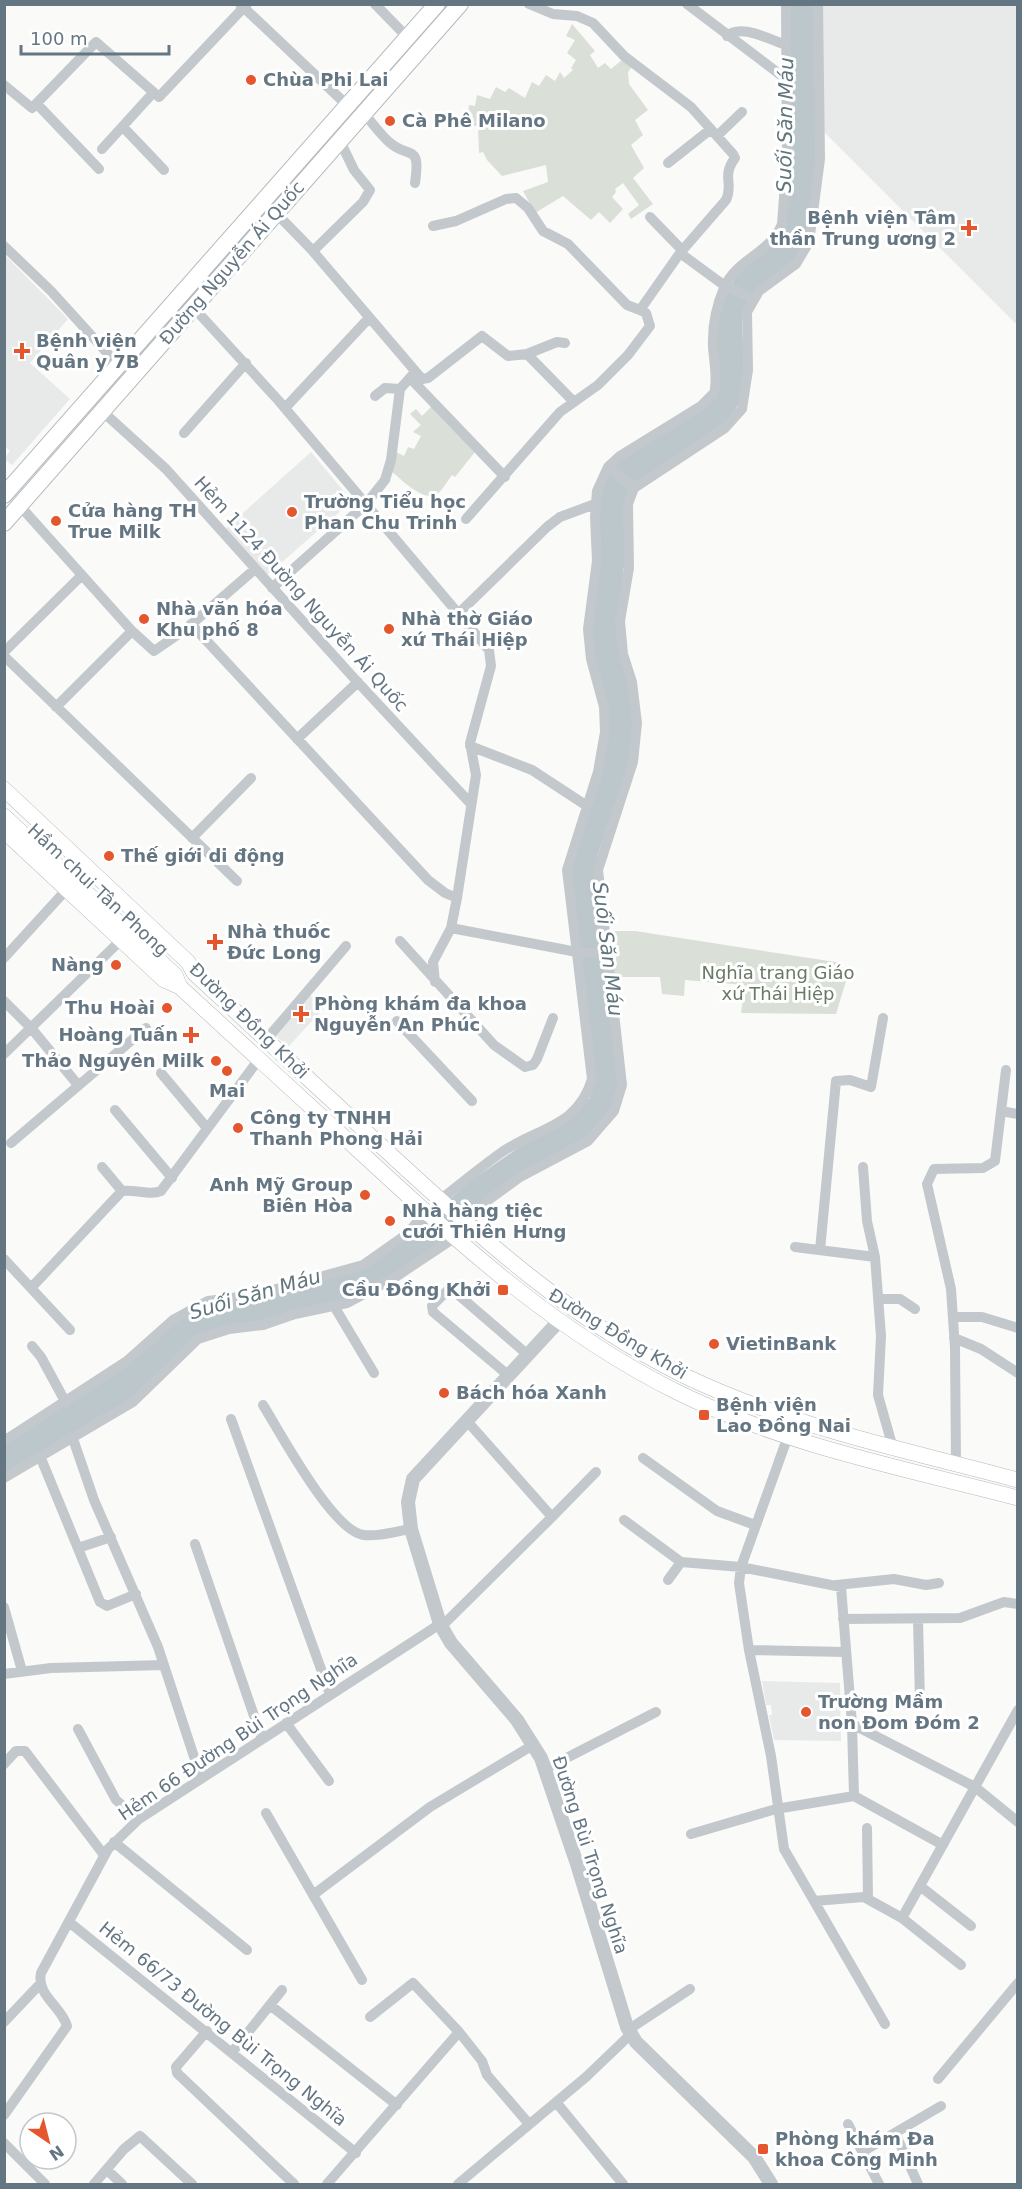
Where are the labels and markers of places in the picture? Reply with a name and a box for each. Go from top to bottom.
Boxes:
place label: Chùa Phi Lai [263,69,388,90]
marker: Chùa Phi Lai [244,73,258,87]
place label: Cà Phê Milano [402,110,546,131]
marker: Cà Phê Milano [383,114,397,128]
place label: Bệnh viện Tâm thần Trung ương 2 [770,207,956,249]
marker: Bệnh viện Tâm thần Trung ương 2 [960,219,978,237]
place label: Bệnh viện Quân y 7B [36,330,140,372]
marker: Bệnh viện Quân y 7B [13,342,31,360]
place label: Trường Tiểu học Phan Chu Trinh [304,491,466,533]
place label: Cửa hàng TH True Milk [68,500,197,542]
marker: Trường Tiểu học Phan Chu Trinh [285,505,299,519]
marker: Cửa hàng TH True Milk [49,514,63,528]
place label: Nhà văn hóa Khu phố 8 [156,598,283,640]
place label: Nhà thờ Giáo xứ Thái Hiệp [401,608,533,650]
marker: Nhà văn hóa Khu phố 8 [137,612,151,626]
marker: Nhà thờ Giáo xứ Thái Hiệp [382,622,396,636]
place label: Thế giới di động [121,845,285,866]
marker: Thế giới di động [102,849,116,863]
place label: Nhà thuốc Đức Long [227,921,331,963]
marker: Nhà thuốc Đức Long [208,935,222,949]
place label: Nàng [51,954,104,975]
marker: Nàng [109,958,123,972]
place label: Phòng khám đa khoa Nguyễn An Phúc [314,993,527,1035]
place label: Thu Hoài [65,997,155,1018]
marker: Thu Hoài [160,1001,174,1015]
marker: Phòng khám đa khoa Nguyễn An Phúc [292,1005,310,1023]
place label: Hoàng Tuấn [58,1024,178,1045]
marker: Hoàng Tuấn [182,1026,200,1044]
place label: Thảo Nguyên Milk [22,1050,205,1071]
marker: Thảo Nguyên Milk [209,1054,223,1068]
marker: Mai [220,1064,234,1078]
place label: Mai [209,1080,245,1101]
place label: Công ty TNHH Thanh Phong Hải [250,1107,423,1149]
marker: Công ty TNHH Thanh Phong Hải [231,1121,245,1135]
place label: Anh Mỹ Group Biên Hòa [210,1174,353,1216]
marker: Anh Mỹ Group Biên Hòa [358,1188,372,1202]
place label: Nhà hàng tiệc cưới Thiên Hưng [402,1200,566,1242]
marker: Nhà hàng tiệc cưới Thiên Hưng [383,1214,397,1228]
place label: Cầu Đồng Khởi [342,1279,491,1300]
marker: Cầu Đồng Khởi [496,1283,510,1297]
place label: VietinBank [726,1333,837,1354]
marker: VietinBank [707,1337,721,1351]
place label: Bách hóa Xanh [456,1382,607,1403]
marker: Bách hóa Xanh [437,1386,451,1400]
place label: Bệnh viện Lao Đồng Nai [716,1394,851,1436]
marker: Bệnh viện Lao Đồng Nai [697,1408,711,1422]
place label: Trường Mầm non Đom Đóm 2 [818,1691,980,1733]
marker: Trường Mầm non Đom Đóm 2 [799,1705,813,1719]
place label: Phòng khám Đa khoa Công Minh [775,2128,938,2170]
marker: Phòng khám Đa khoa Công Minh [756,2142,770,2156]

